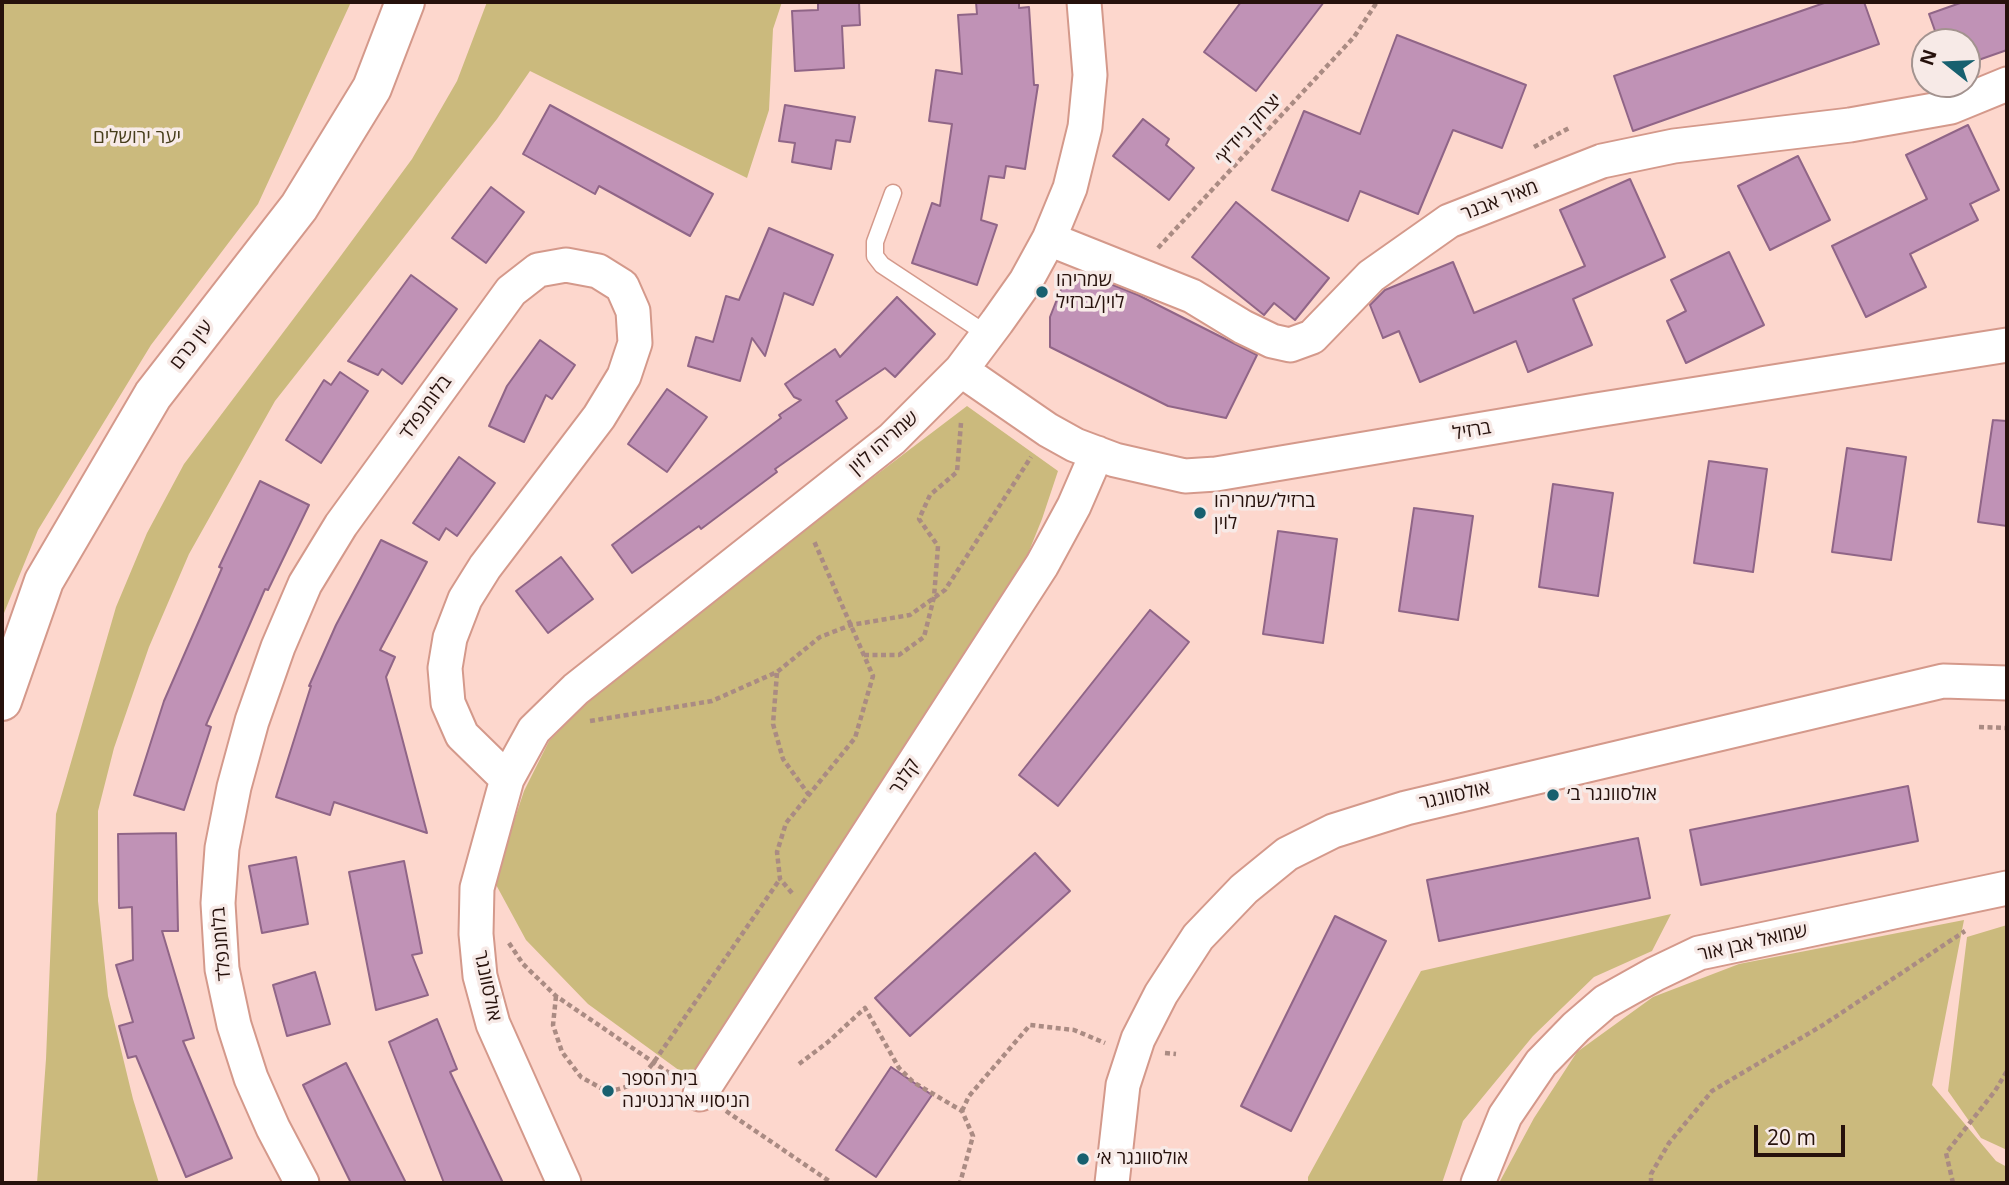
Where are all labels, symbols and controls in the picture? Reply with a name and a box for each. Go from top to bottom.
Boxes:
north arrow [1911,28,1981,98]
text: N [1913,46,1943,69]
street label: יצחק ניידיץ׳ [1211,89,1287,169]
park label: יער ירושלים [93,127,181,149]
street label: מאיר אבנר [1458,176,1542,226]
place label: שמריהו לוין/ברזיל [1056,270,1125,314]
marker: שמריהו לוין/ברזיל [1034,284,1050,300]
street label: עין כרם [166,316,218,374]
street label: בלומנפלד [395,371,457,445]
street label: שמריהו לוין [845,407,923,479]
street label: ברזיל [1451,416,1493,446]
place label: ברזיל/שמריהו לוין [1214,491,1315,535]
marker: ברזיל/שמריהו לוין [1192,505,1208,521]
street label: קלנר [885,755,925,799]
street label: אולסוונגר [1418,777,1492,815]
place label: אולסוונגר ב׳ [1567,784,1657,806]
marker: אולסוונגר ב׳ [1545,787,1561,803]
street label: בלומנפלד [207,906,237,982]
street label: שמואל אבן אור [1696,919,1810,967]
street label: אולסוונגר [468,949,506,1023]
place label: בית הספר הניסויי ארגנטינה [622,1069,750,1113]
marker: בית הספר הניסויי ארגנטינה [600,1083,616,1099]
scale bar [1757,1112,1848,1156]
text: 20 m [1767,1123,1816,1151]
place label: אולסוונגר א׳ [1097,1148,1188,1170]
marker: אולסוונגר א׳ [1075,1151,1091,1167]

